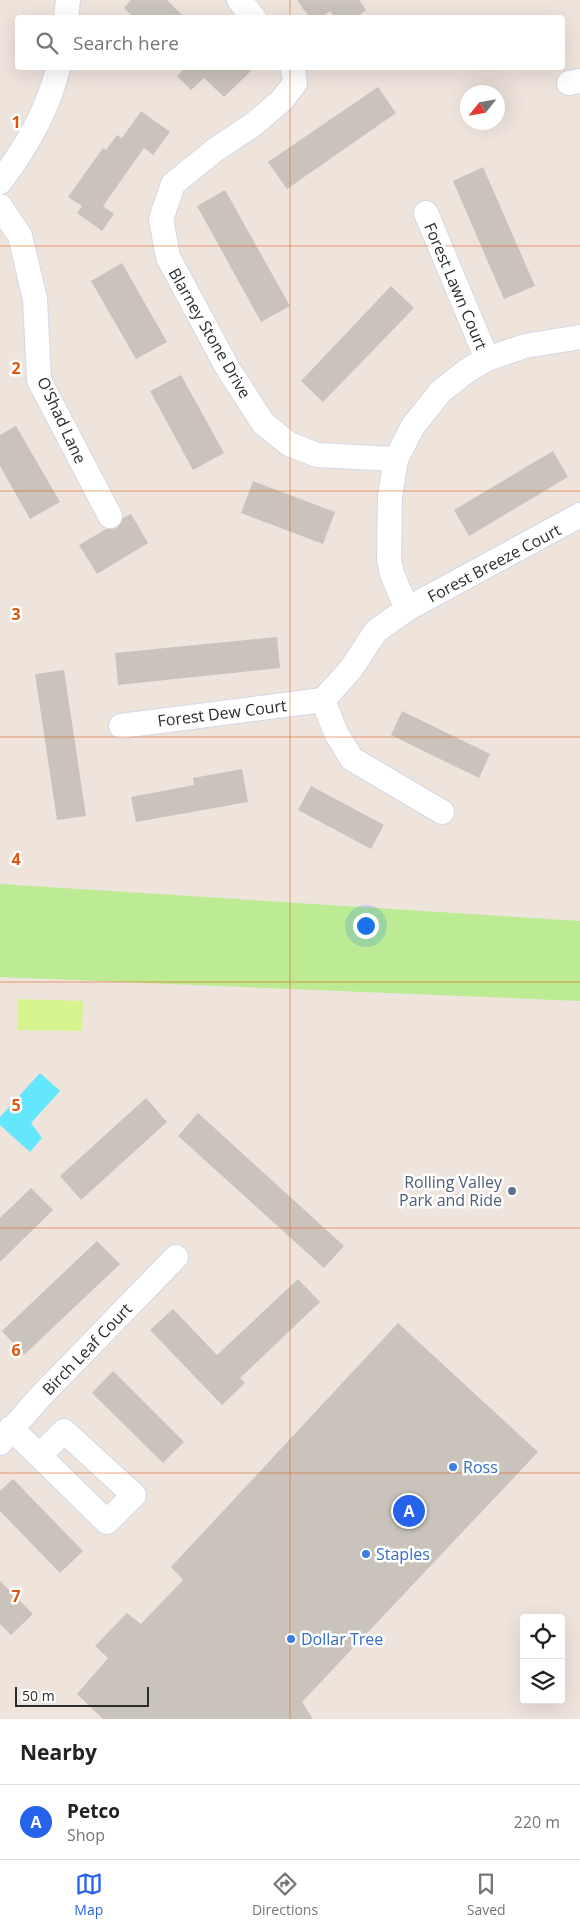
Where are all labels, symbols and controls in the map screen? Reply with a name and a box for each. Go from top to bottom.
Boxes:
search box [15,15,565,70]
icon: search [33,29,61,57]
text: Search here [73,30,179,56]
north arrow [460,85,505,130]
text: 1 [11,111,21,133]
street label: Forest Lawn Court [419,219,493,353]
street label: Blarney Stone Drive [164,264,256,402]
text: 2 [11,357,21,379]
street label: O'Shad Lane [32,373,92,467]
street label: Forest Breeze Court [423,518,565,607]
text: 3 [11,603,21,625]
street label: Forest Dew Court [156,694,288,732]
text: 4 [11,848,21,870]
your location [353,913,379,939]
text: 5 [11,1094,21,1116]
place label: Rolling Valley Park and Ride [399,1171,503,1211]
marker: Rolling Valley Park and Ride [506,1185,518,1197]
street label: Birch Leaf Court [37,1298,137,1400]
text: 6 [11,1339,21,1361]
place label: Ross [463,1456,498,1478]
marker: Ross [447,1461,459,1473]
pin: A [393,1492,425,1530]
place label: Staples [376,1543,430,1565]
marker: Staples [360,1548,372,1560]
text: 7 [11,1585,21,1607]
map controls [520,1614,565,1704]
button: locate [520,1614,565,1659]
place label: Dollar Tree [301,1628,383,1650]
marker: Dollar Tree [285,1633,297,1645]
button: layers [520,1659,565,1704]
scale bar [15,1684,149,1707]
text: 50 m [22,1686,55,1705]
text: Nearby [20,1738,97,1766]
text: Petco [67,1798,120,1824]
text: A [30,1811,42,1833]
text: 220 m [514,1811,560,1833]
text: Shop [67,1824,105,1846]
tab: Map [74,1870,103,1919]
tab: Directions [252,1870,318,1919]
tab: Saved [467,1870,506,1919]

